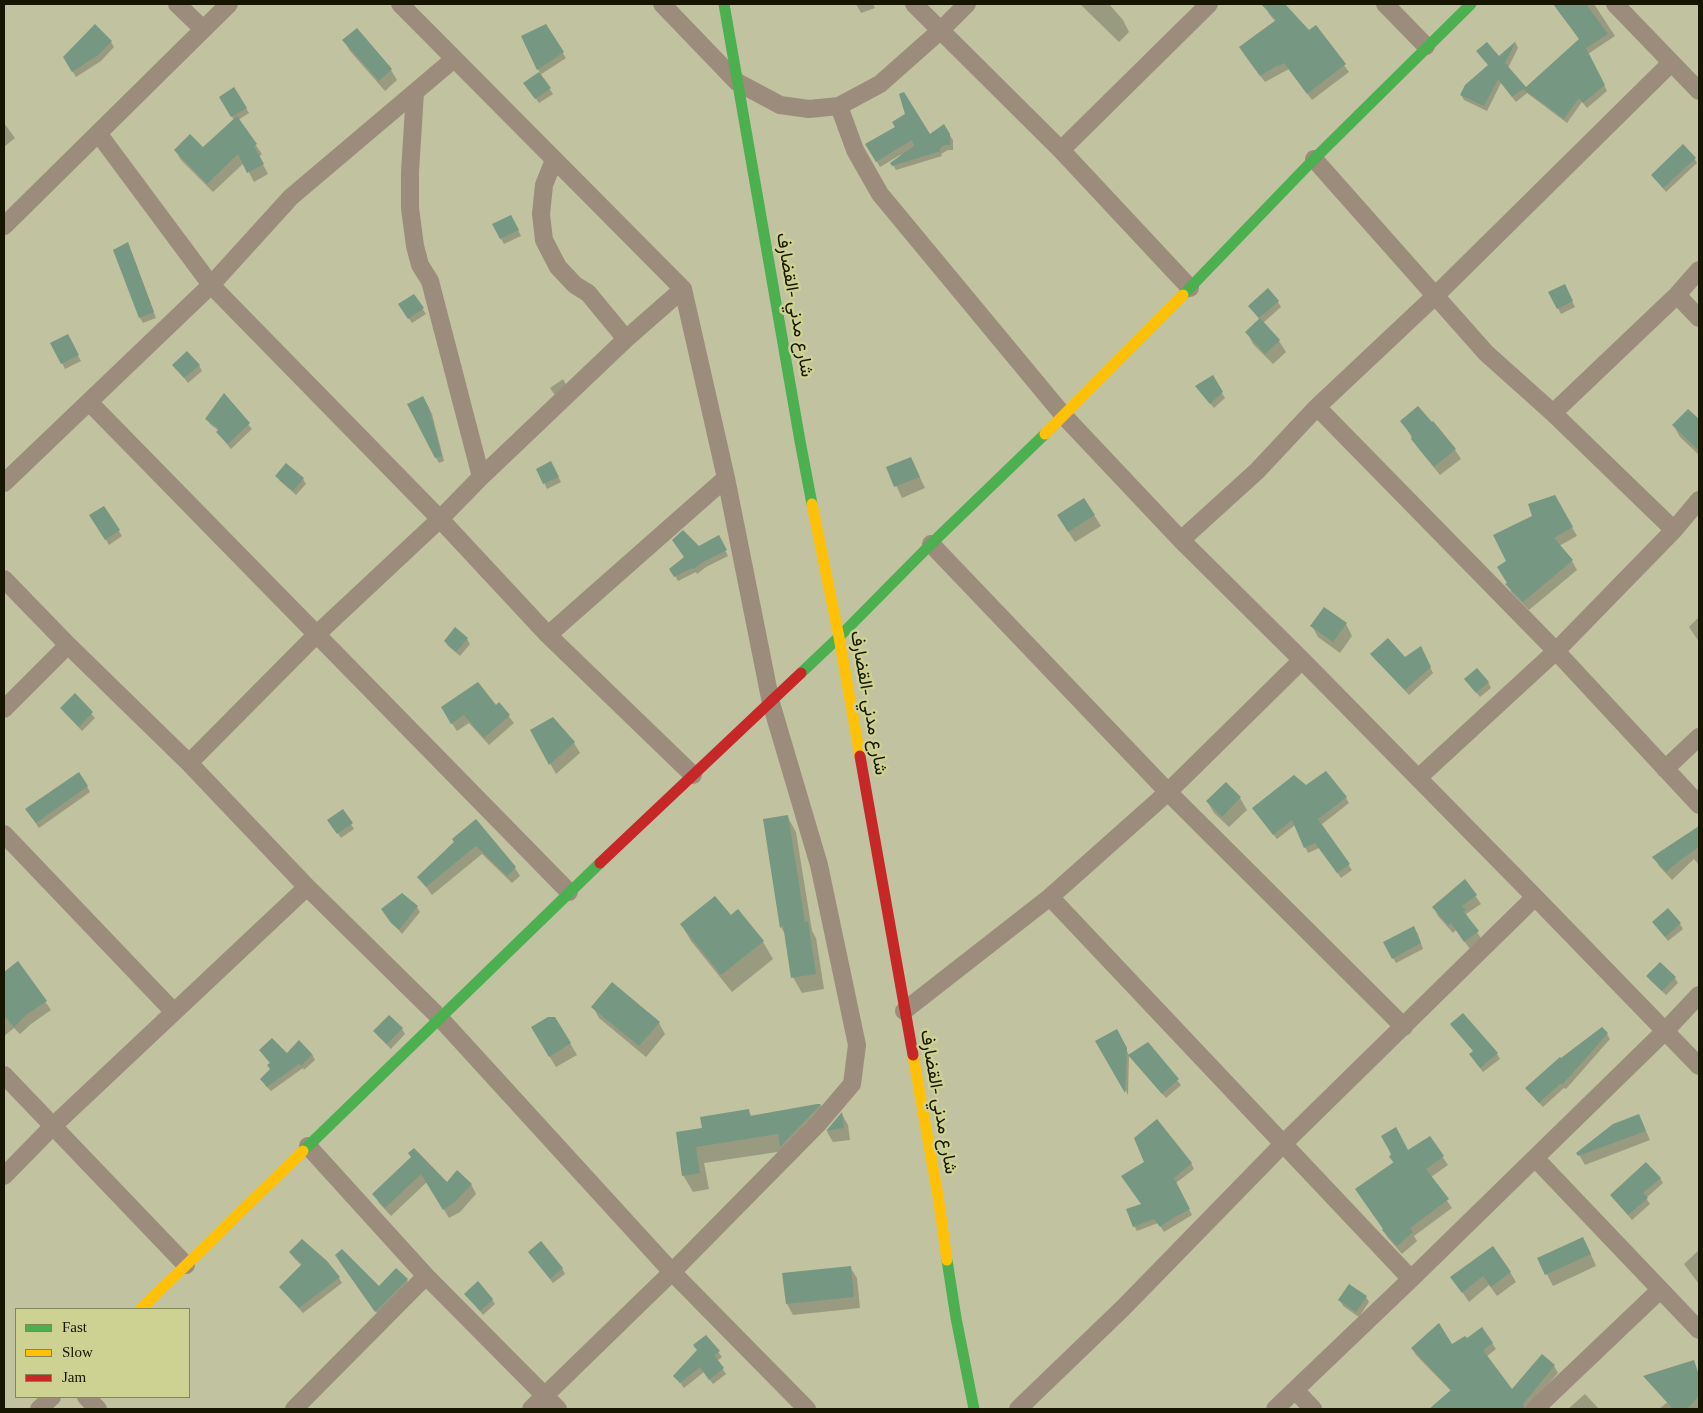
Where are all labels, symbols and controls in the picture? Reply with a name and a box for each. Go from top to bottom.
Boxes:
street label: شارع مدني -القضارف [771,231,817,379]
street label: شارع مدني -القضارف [845,629,891,777]
street label: شارع مدني -القضارف [915,1028,961,1176]
legend [15,1308,190,1398]
text: Fast [62,1319,87,1335]
text: Slow [62,1344,93,1360]
text: Jam [62,1369,86,1385]

